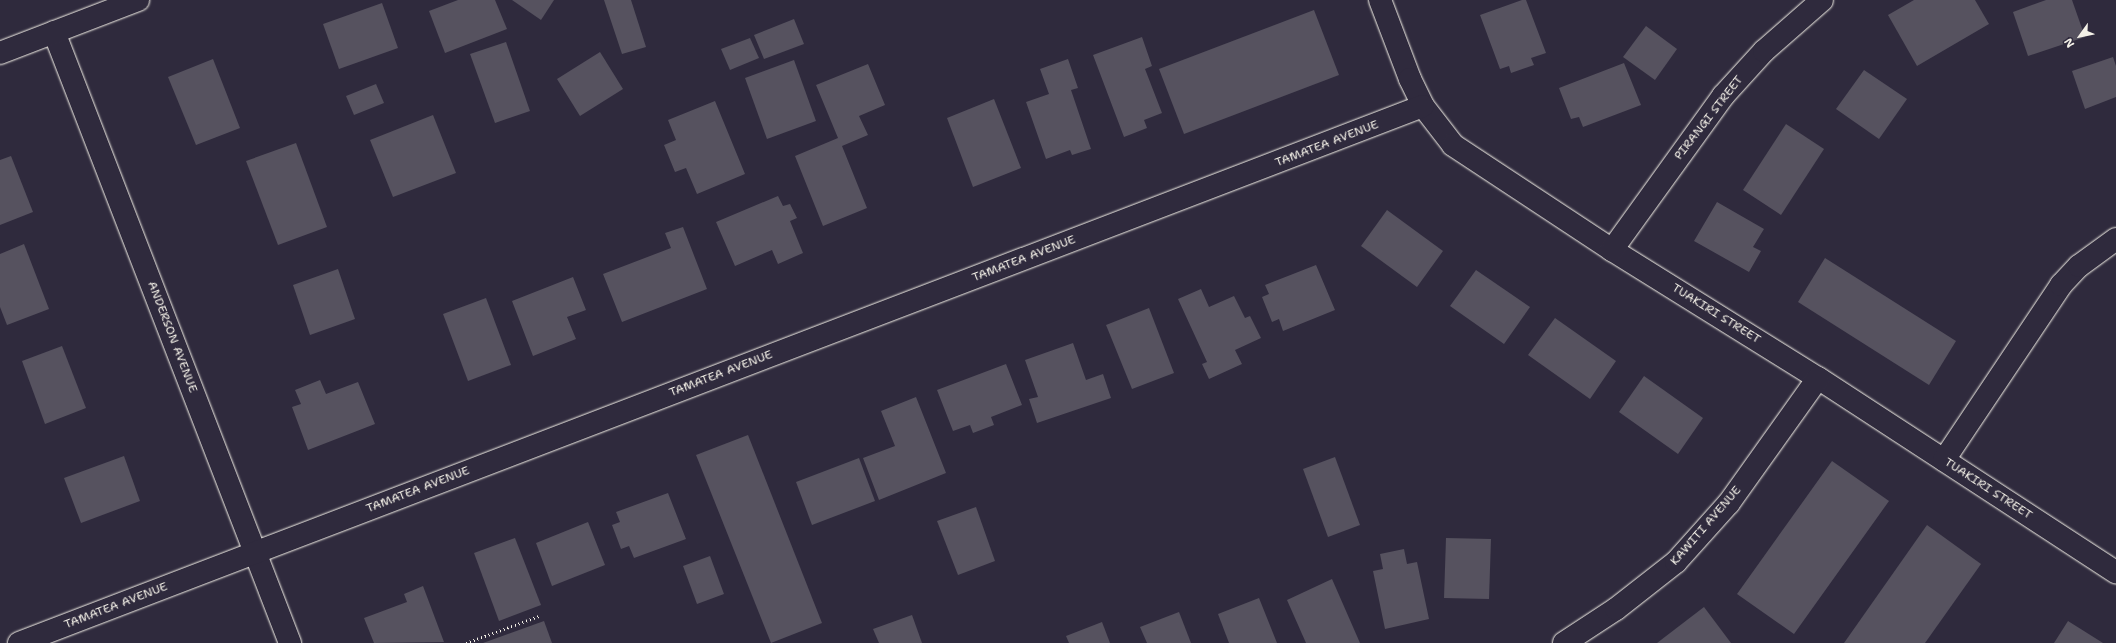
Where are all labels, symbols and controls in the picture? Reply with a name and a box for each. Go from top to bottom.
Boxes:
north arrow [2060,16,2100,56]
text: N [2061,35,2078,51]
street label: PIRANGI STREET [1672,73,1746,163]
street label: TAMATEA AVENUE [1273,118,1381,170]
street label: TAMATEA AVENUE [970,233,1078,285]
street label: ANDERSON AVENUE [144,279,200,395]
street label: TUAKIRI STREET [1669,281,1763,347]
street label: TAMATEA AVENUE [667,348,775,400]
street label: TUAKIRI STREET [1941,455,2035,523]
street label: TAMATEA AVENUE [364,464,472,516]
street label: KAWITI AVENUE [1668,483,1744,569]
street label: TAMATEA AVENUE [62,580,170,632]

